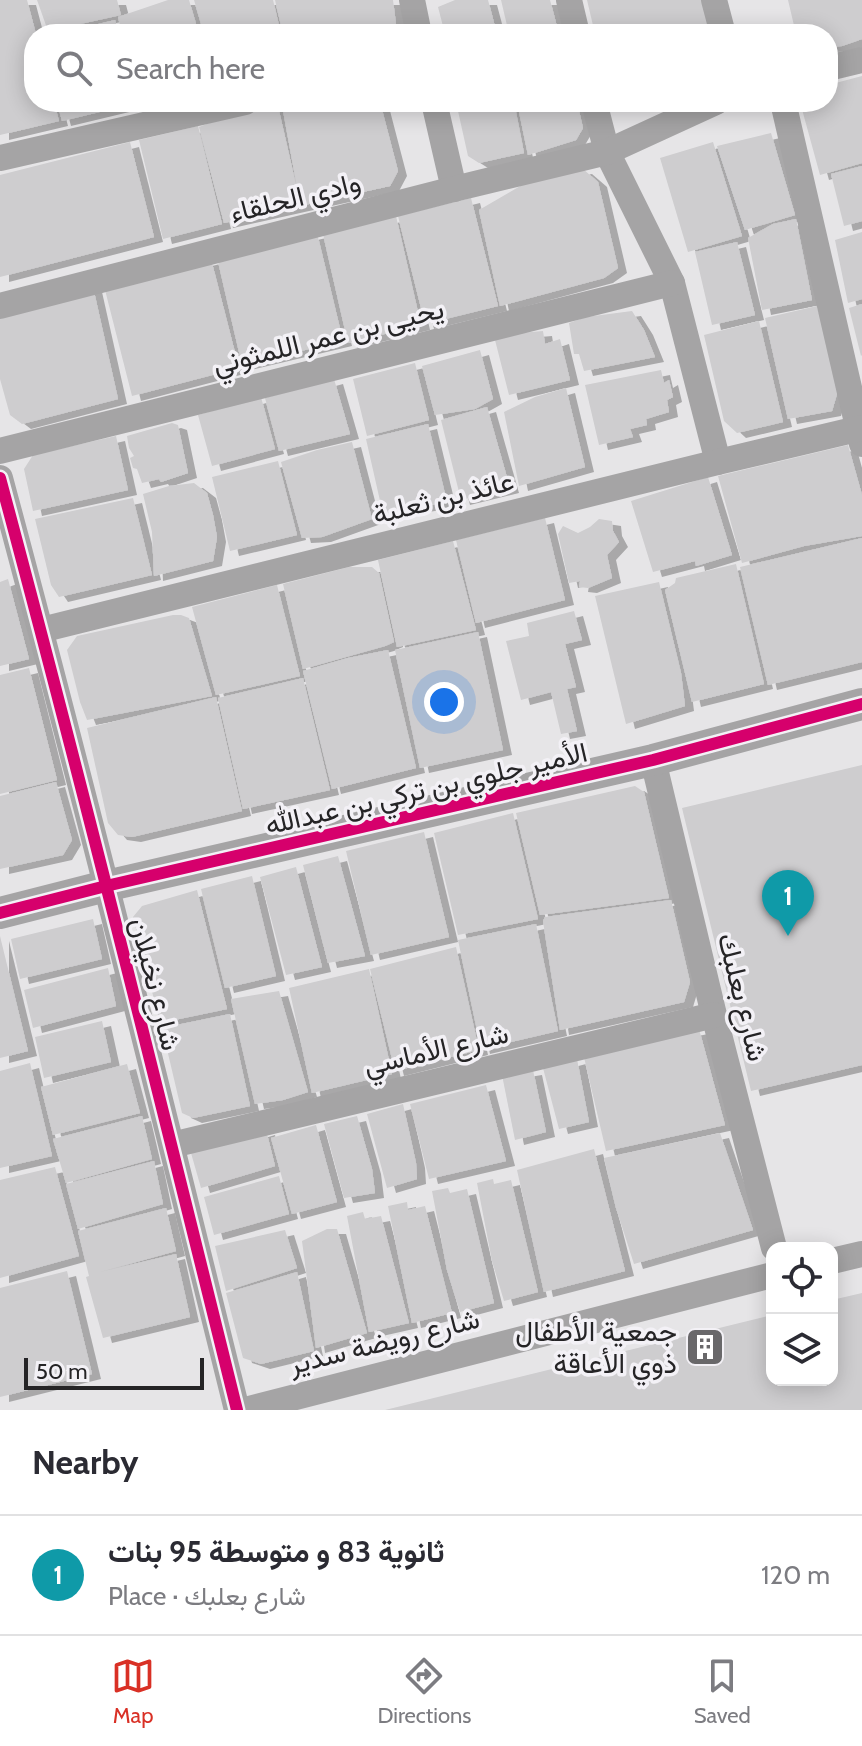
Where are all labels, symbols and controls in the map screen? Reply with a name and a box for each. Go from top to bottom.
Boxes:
search box [24,24,838,112]
icon: search [52,46,96,90]
text: Search here [116,50,265,87]
street label: وادي الحلقاء [226,164,365,235]
street label: يحيى بن عمر اللمثوني [209,291,449,387]
street label: عائذ بن ثعلبة [369,463,517,531]
your location [424,682,464,722]
street label: الأمير جلوي بن تركي بن عبدالله [262,734,592,847]
pin: 1 [762,870,814,936]
street label: شارع نخيلان [121,914,189,1054]
street label: شارع بعلبك [709,929,775,1065]
street label: شارع الأماسي [360,1016,513,1088]
map controls [766,1242,838,1386]
button: locate [766,1242,838,1314]
street label: شارع رويضة سدير [284,1301,483,1383]
place label: جمعية الأطفال ذوي الأعاقة [515,1314,677,1386]
button: layers [766,1314,838,1386]
building icon: جمعية الأطفال ذوي الأعاقة [684,1326,726,1368]
scale bar [24,1354,204,1390]
text: 50 m [36,1358,88,1385]
text: Nearby [32,1441,139,1483]
text: ثانوية 83 و متوسطة 95 بنات [108,1533,445,1570]
text: 1 [53,1559,63,1591]
text: 120 m [761,1559,830,1591]
text: Place · شارع بعلبك [108,1580,306,1612]
tab: Map [111,1654,155,1729]
tab: Directions [377,1654,471,1729]
tab: Saved [694,1654,751,1729]

